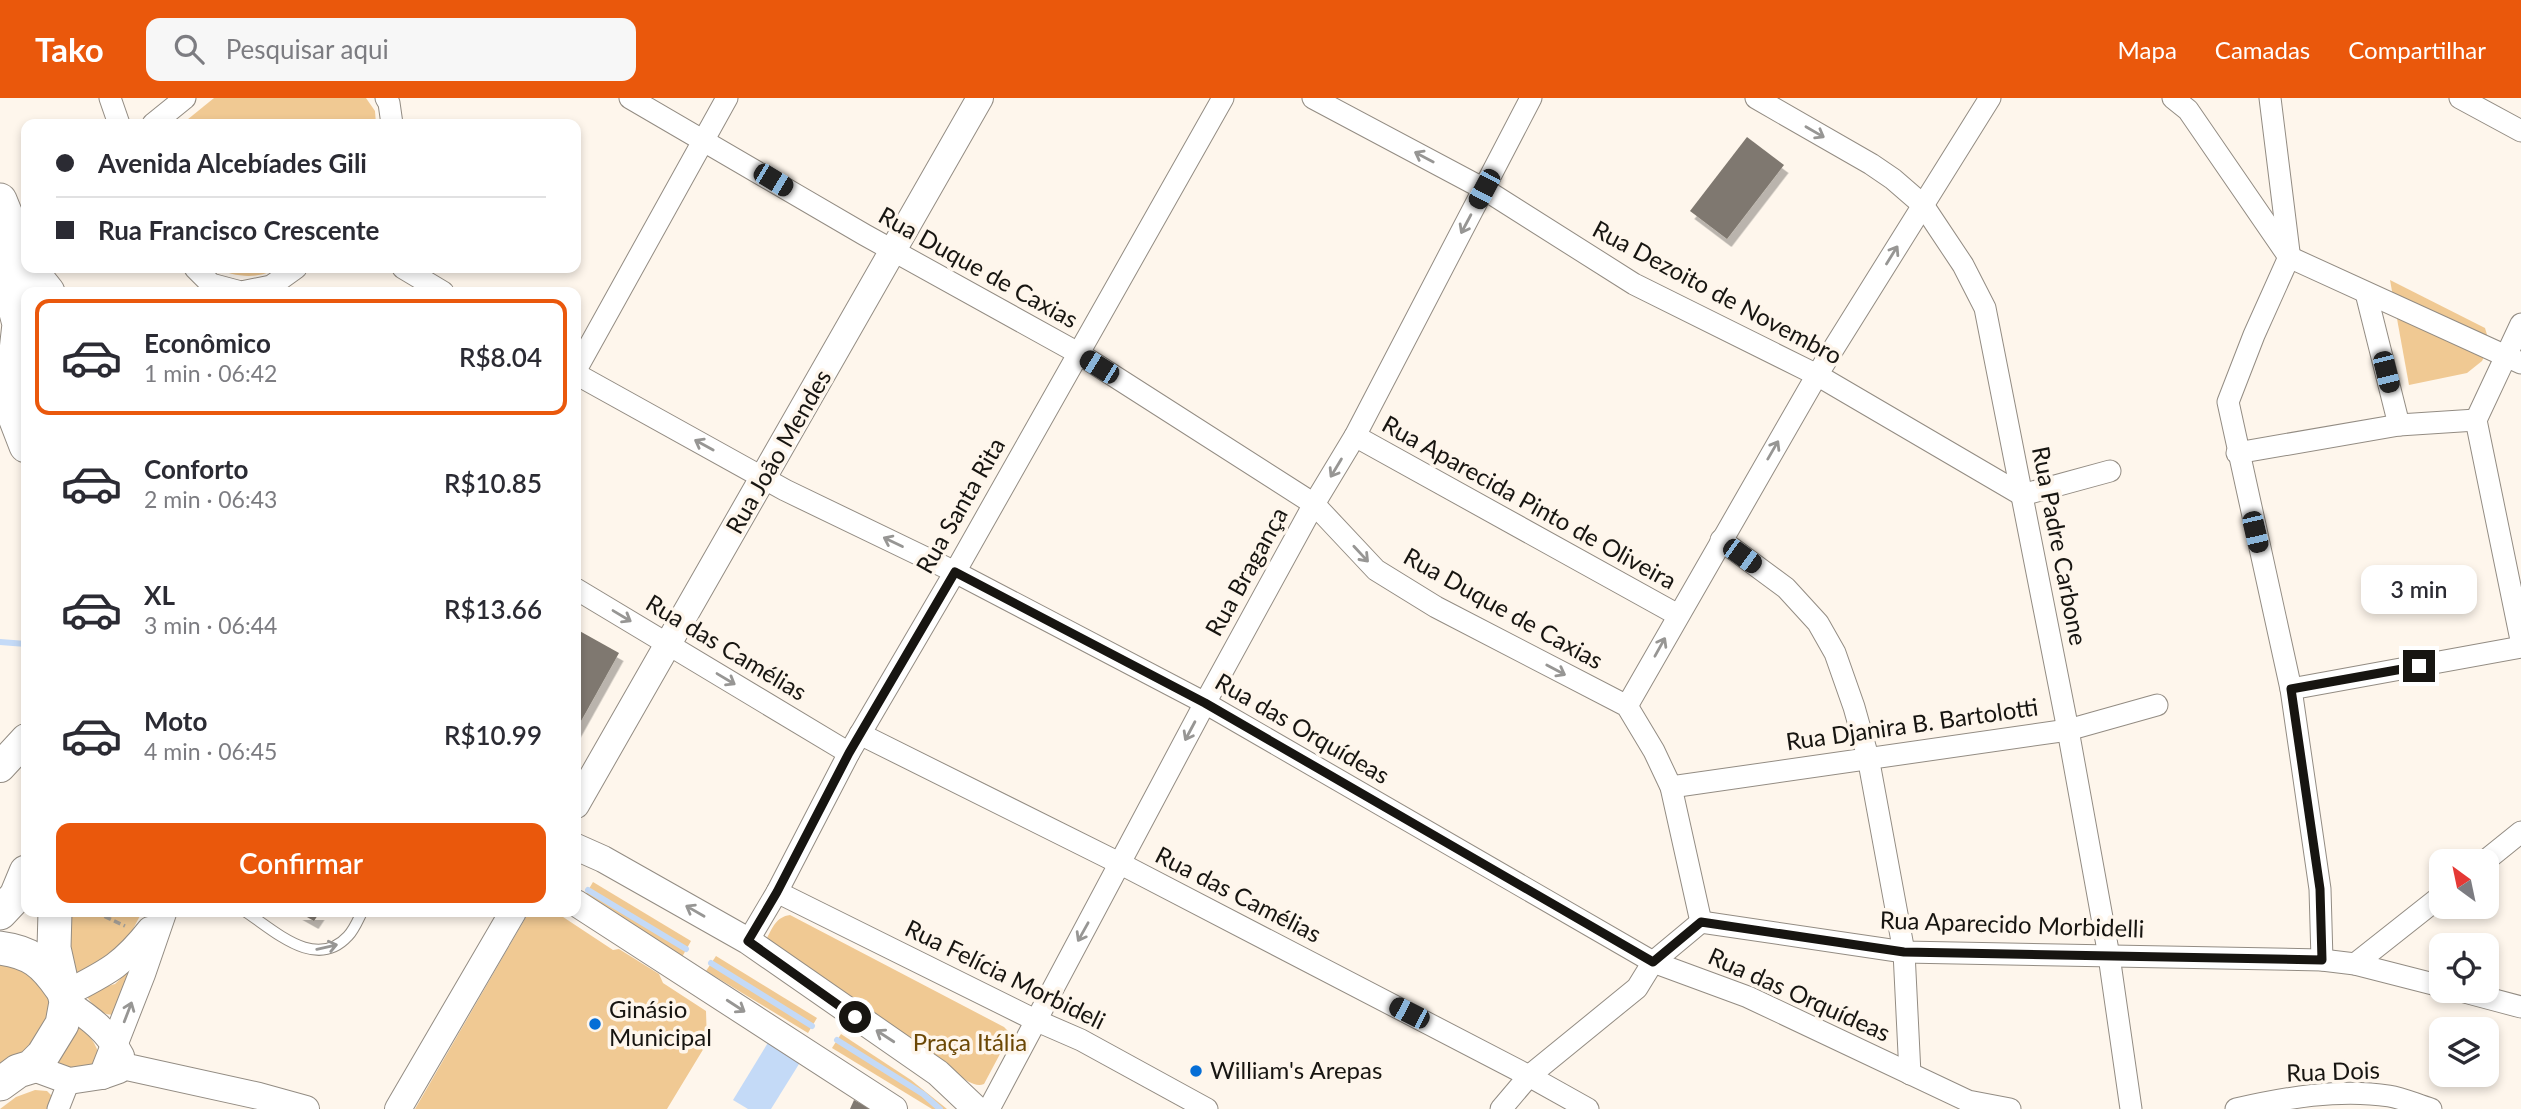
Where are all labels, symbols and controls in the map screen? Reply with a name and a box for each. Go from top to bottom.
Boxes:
search box [146,18,636,81]
text: Tako [35,29,104,69]
icon: search [170,30,208,68]
text: Pesquisar aqui [226,33,389,65]
text: Mapa [2118,35,2177,64]
text: Camadas [2215,35,2310,64]
text: Compartilhar [2348,35,2486,64]
one-way arrow [1804,125,1824,139]
text: Avenida Alcebíades Gili [98,147,367,179]
one-way arrow [1414,150,1435,163]
car [750,160,797,200]
car [1465,166,1504,212]
street label: Rua Duque de Caxias [874,200,1083,334]
one-way arrow [1459,213,1472,234]
text: Rua Francisco Crescente [98,214,379,246]
street label: Rua Dezoito de Novembro [1588,214,1847,370]
one-way arrow [1885,246,1899,266]
icon: car [60,326,123,389]
text: Econômico [144,327,271,359]
text: R$8.04 [459,341,542,373]
car [1076,347,1123,387]
car [2371,349,2402,395]
text: 1 min · 06:42 [144,359,277,387]
street label: Rua João Mendes [719,364,836,539]
street label: Rua Aparecida Pinto de Oliveira [1378,409,1682,595]
street label: Rua Santa Rita [909,432,1010,578]
one-way arrow [694,438,715,451]
one-way arrow [1767,440,1781,460]
street label: Rua Padre Carbone [2027,444,2094,648]
icon: car [60,452,123,515]
text: Conforto [144,453,248,485]
one-way arrow [1329,457,1343,477]
text: R$10.85 [444,467,542,499]
text: 2 min · 06:43 [144,485,277,513]
street label: Rua Bragança [1198,502,1293,641]
car [2241,509,2270,555]
one-way arrow [883,535,905,548]
car [1719,535,1766,577]
street label: Rua Duque de Caxias [1399,541,1608,675]
one-way arrow [1353,545,1370,562]
callout: 3 min [2361,564,2477,614]
text: 3 min [2391,575,2447,603]
icon: car [60,578,123,641]
text: XL [144,579,175,611]
street label: Rua das Camélias [641,587,812,706]
text: R$13.66 [444,593,542,625]
one-way arrow [611,610,631,624]
text: 3 min · 06:44 [144,611,277,639]
one-way arrow [1654,637,1667,658]
route end [2403,650,2435,682]
one-way arrow [1545,663,1566,677]
street label: Rua das Orquídeas [1211,666,1395,789]
one-way arrow [716,673,736,687]
street label: Rua Djanira B. Bartolotti [1784,691,2040,756]
icon: car [60,704,123,767]
text: Moto [144,705,207,737]
text: R$10.99 [444,719,542,751]
one-way arrow [1183,720,1197,741]
text: 4 min · 06:45 [144,737,277,765]
button: Confirmar [56,823,546,903]
street label: Rua das Camélias [1151,839,1326,948]
north arrow [2429,849,2499,919]
map controls [2429,849,2499,1087]
one-way arrow [685,904,706,917]
street label: Rua Aparecido Morbidelli [1879,904,2145,943]
street label: Rua Felícia Morbideli [901,913,1110,1035]
one-way arrow [1076,921,1089,942]
button: locate [2429,933,2499,1003]
one-way arrow [315,940,338,954]
street label: Rua das Orquídeas [1704,940,1895,1047]
place label: Ginásio Municipal [609,994,712,1051]
car [1386,994,1433,1032]
one-way arrow [726,999,746,1013]
route start [839,1001,871,1033]
one-way arrow [122,1002,135,1024]
marker: Ginásio Municipal [587,1016,603,1032]
button: layers [2429,1017,2499,1087]
park label: Praça Itália [913,1027,1027,1056]
one-way arrow [875,1029,895,1043]
street label: Rua Dois [2286,1054,2380,1087]
place label: William's Arepas [1210,1055,1382,1084]
marker: William's Arepas [1188,1063,1204,1079]

